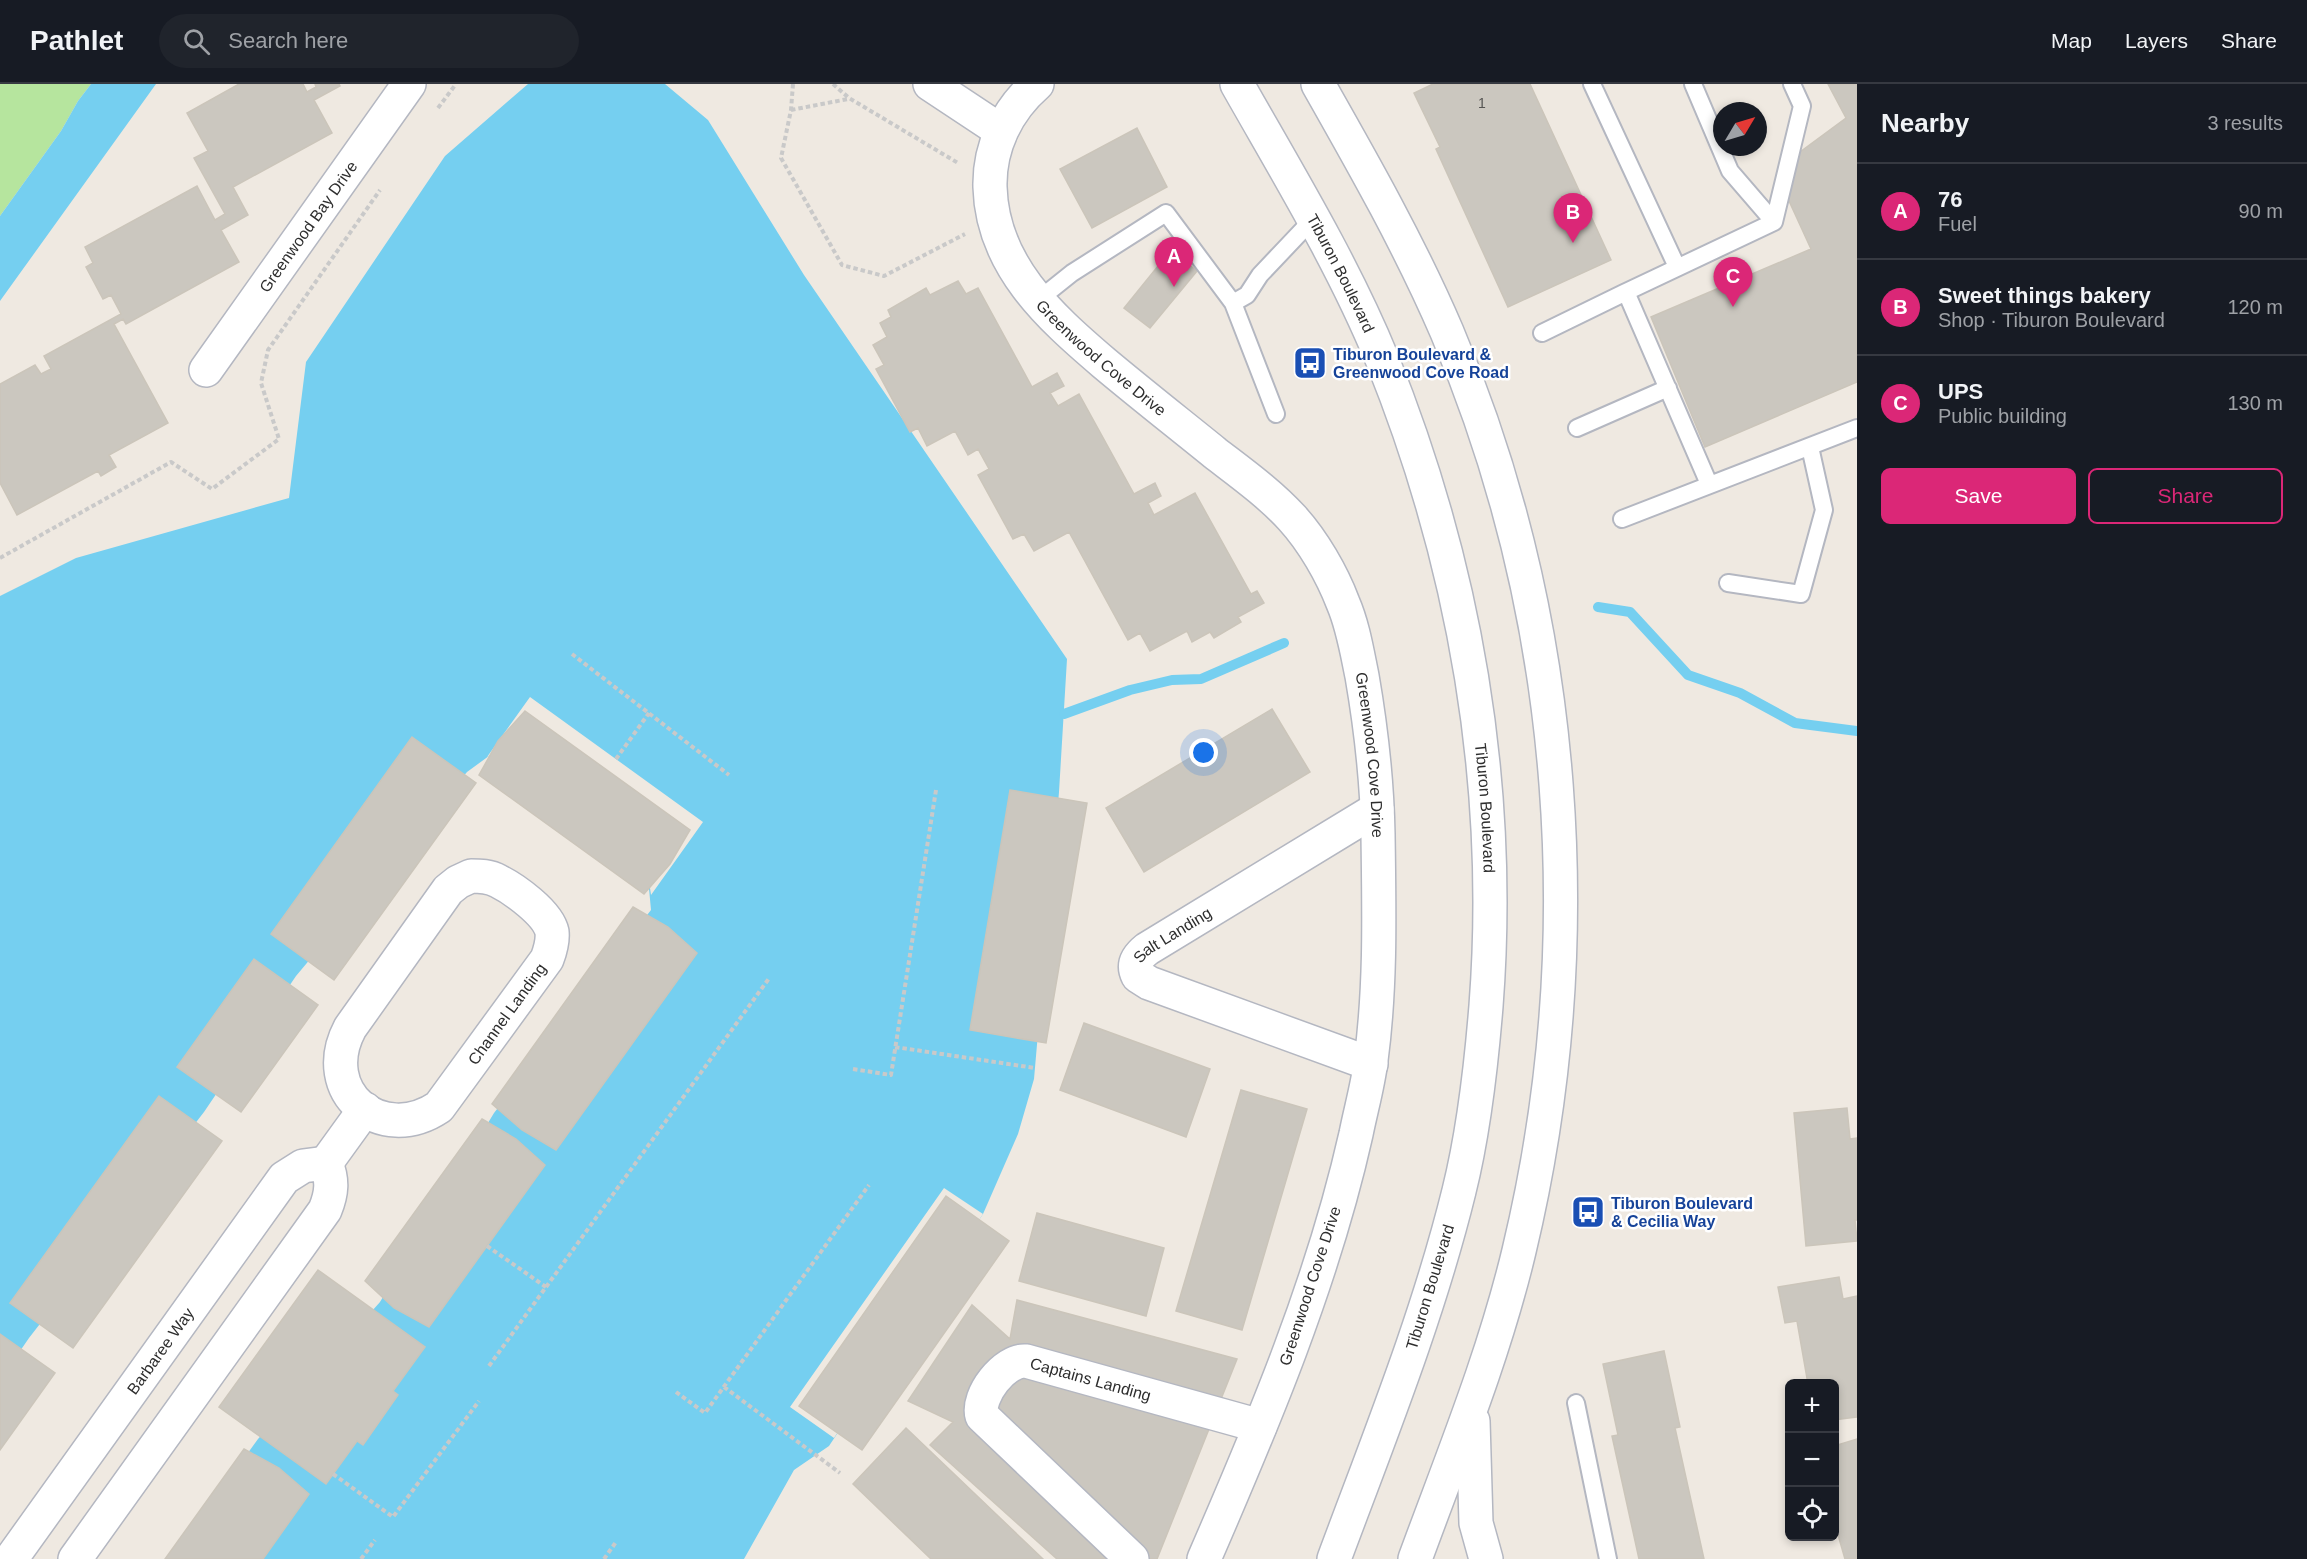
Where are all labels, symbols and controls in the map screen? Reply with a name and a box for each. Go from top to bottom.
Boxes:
search box [159,14,579,68]
text: Pathlet [30,25,123,56]
icon: search [180,25,213,58]
text: Search here [228,28,348,53]
text: Map [2051,29,2092,52]
text: Layers [2125,29,2188,52]
text: Share [2221,29,2277,52]
house number: 1 [1478,95,1486,111]
north arrow [1713,102,1767,156]
text: Nearby [1881,108,1969,138]
text: 3 results [2207,112,2283,134]
street label: Greenwood Bay Drive [256,158,360,295]
text: 76 [1938,187,1962,212]
pin: B [1554,194,1592,243]
text: A [1893,200,1908,222]
text: 90 m [2239,200,2283,222]
street label: Tiburon Boulevard [1304,211,1378,335]
text: Fuel [1938,213,1977,235]
pin: A [1154,238,1194,287]
pin: C [1714,258,1752,307]
text: Sweet things bakery [1938,283,2151,308]
street label: Greenwood Cove Drive [1033,296,1170,419]
text: B [1893,296,1908,318]
text: 120 m [2227,296,2283,318]
text: Shop · Tiburon Boulevard [1938,309,2165,331]
bus stop icon: Tiburon Boulevard & Greenwood Cove Road [1292,345,1328,381]
place label: Tiburon Boulevard & Greenwood Cove Road [1333,346,1509,381]
text: UPS [1938,379,1983,404]
text: C [1893,392,1908,414]
text: 130 m [2227,392,2283,414]
text: Public building [1938,405,2067,427]
button: Save [1881,468,2076,524]
button: Share [2088,468,2283,524]
street label: Greenwood Cove Drive [1353,671,1387,838]
your location [1189,738,1218,767]
street label: Tiburon Boulevard [1472,742,1498,873]
street label: Salt Landing [1130,903,1214,966]
street label: Channel Landing [465,960,549,1068]
bus stop icon: Tiburon Boulevard & Cecilia Way [1570,1194,1606,1230]
place label: Tiburon Boulevard & Cecilia Way [1611,1195,1753,1230]
street label: Greenwood Cove Drive [1276,1204,1344,1368]
street label: Tiburon Boulevard [1403,1222,1457,1352]
street label: Barbaree Way [124,1305,197,1397]
street label: Captains Landing [1028,1354,1153,1404]
map controls [1785,1379,1839,1541]
button: + [1785,1379,1839,1433]
button: − [1785,1433,1839,1487]
button: locate [1785,1487,1839,1541]

